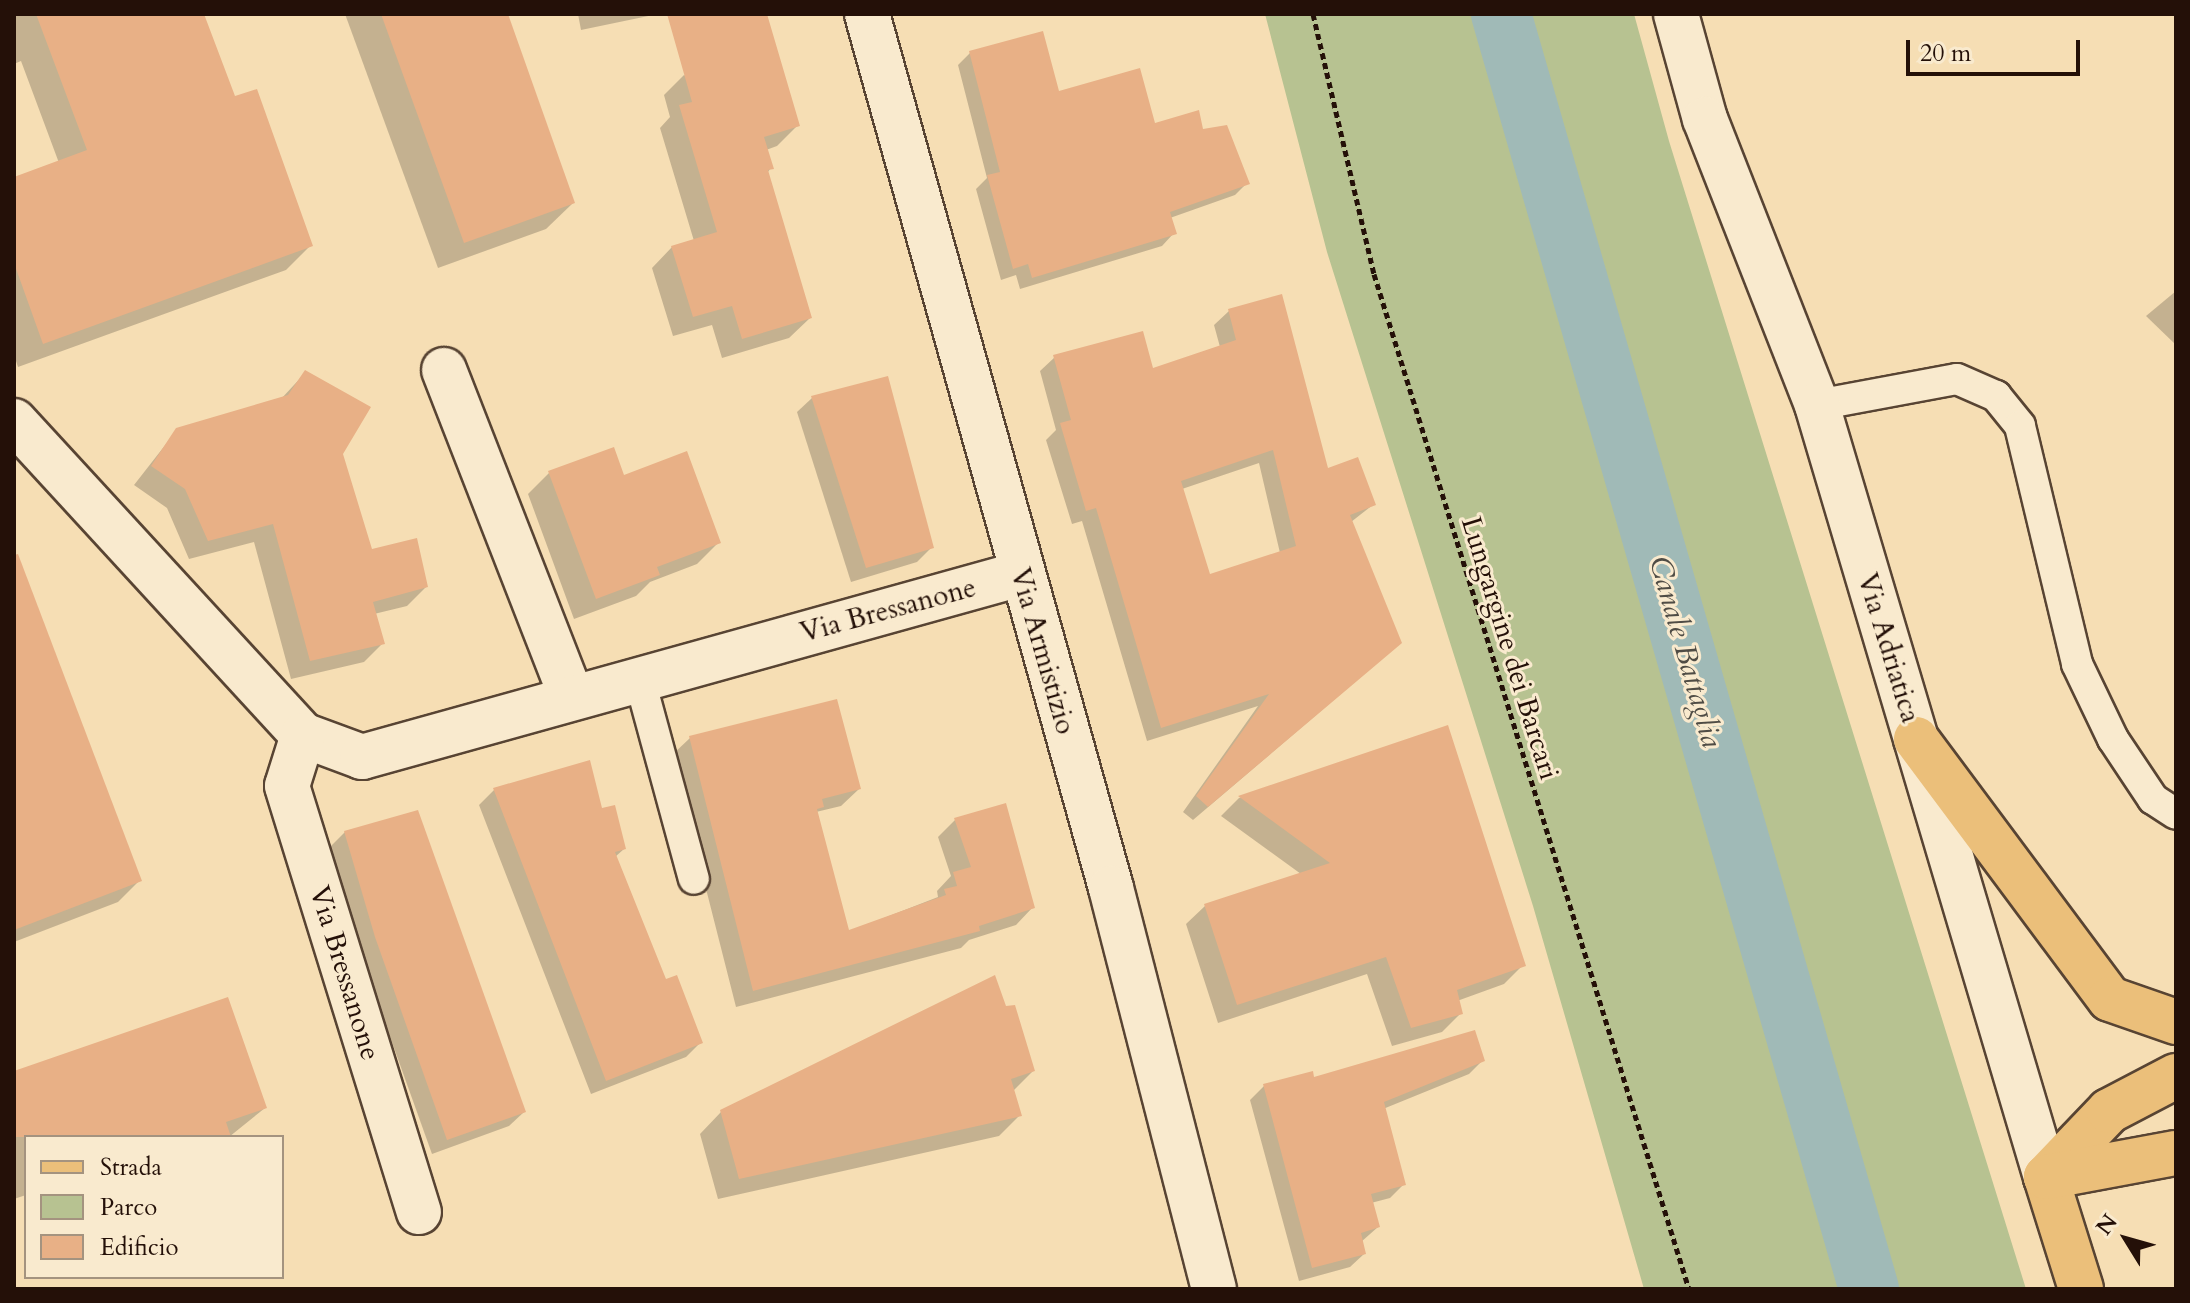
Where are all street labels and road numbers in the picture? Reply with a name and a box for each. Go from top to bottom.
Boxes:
street label: Lungargine dei Barcari [1454,512,1566,784]
street label: Via Armistizio [1003,564,1083,738]
street label: Via Adriatica [1850,569,1928,727]
street label: Via Bressanone [796,570,980,650]
street label: Via Bressanone [303,882,387,1064]

